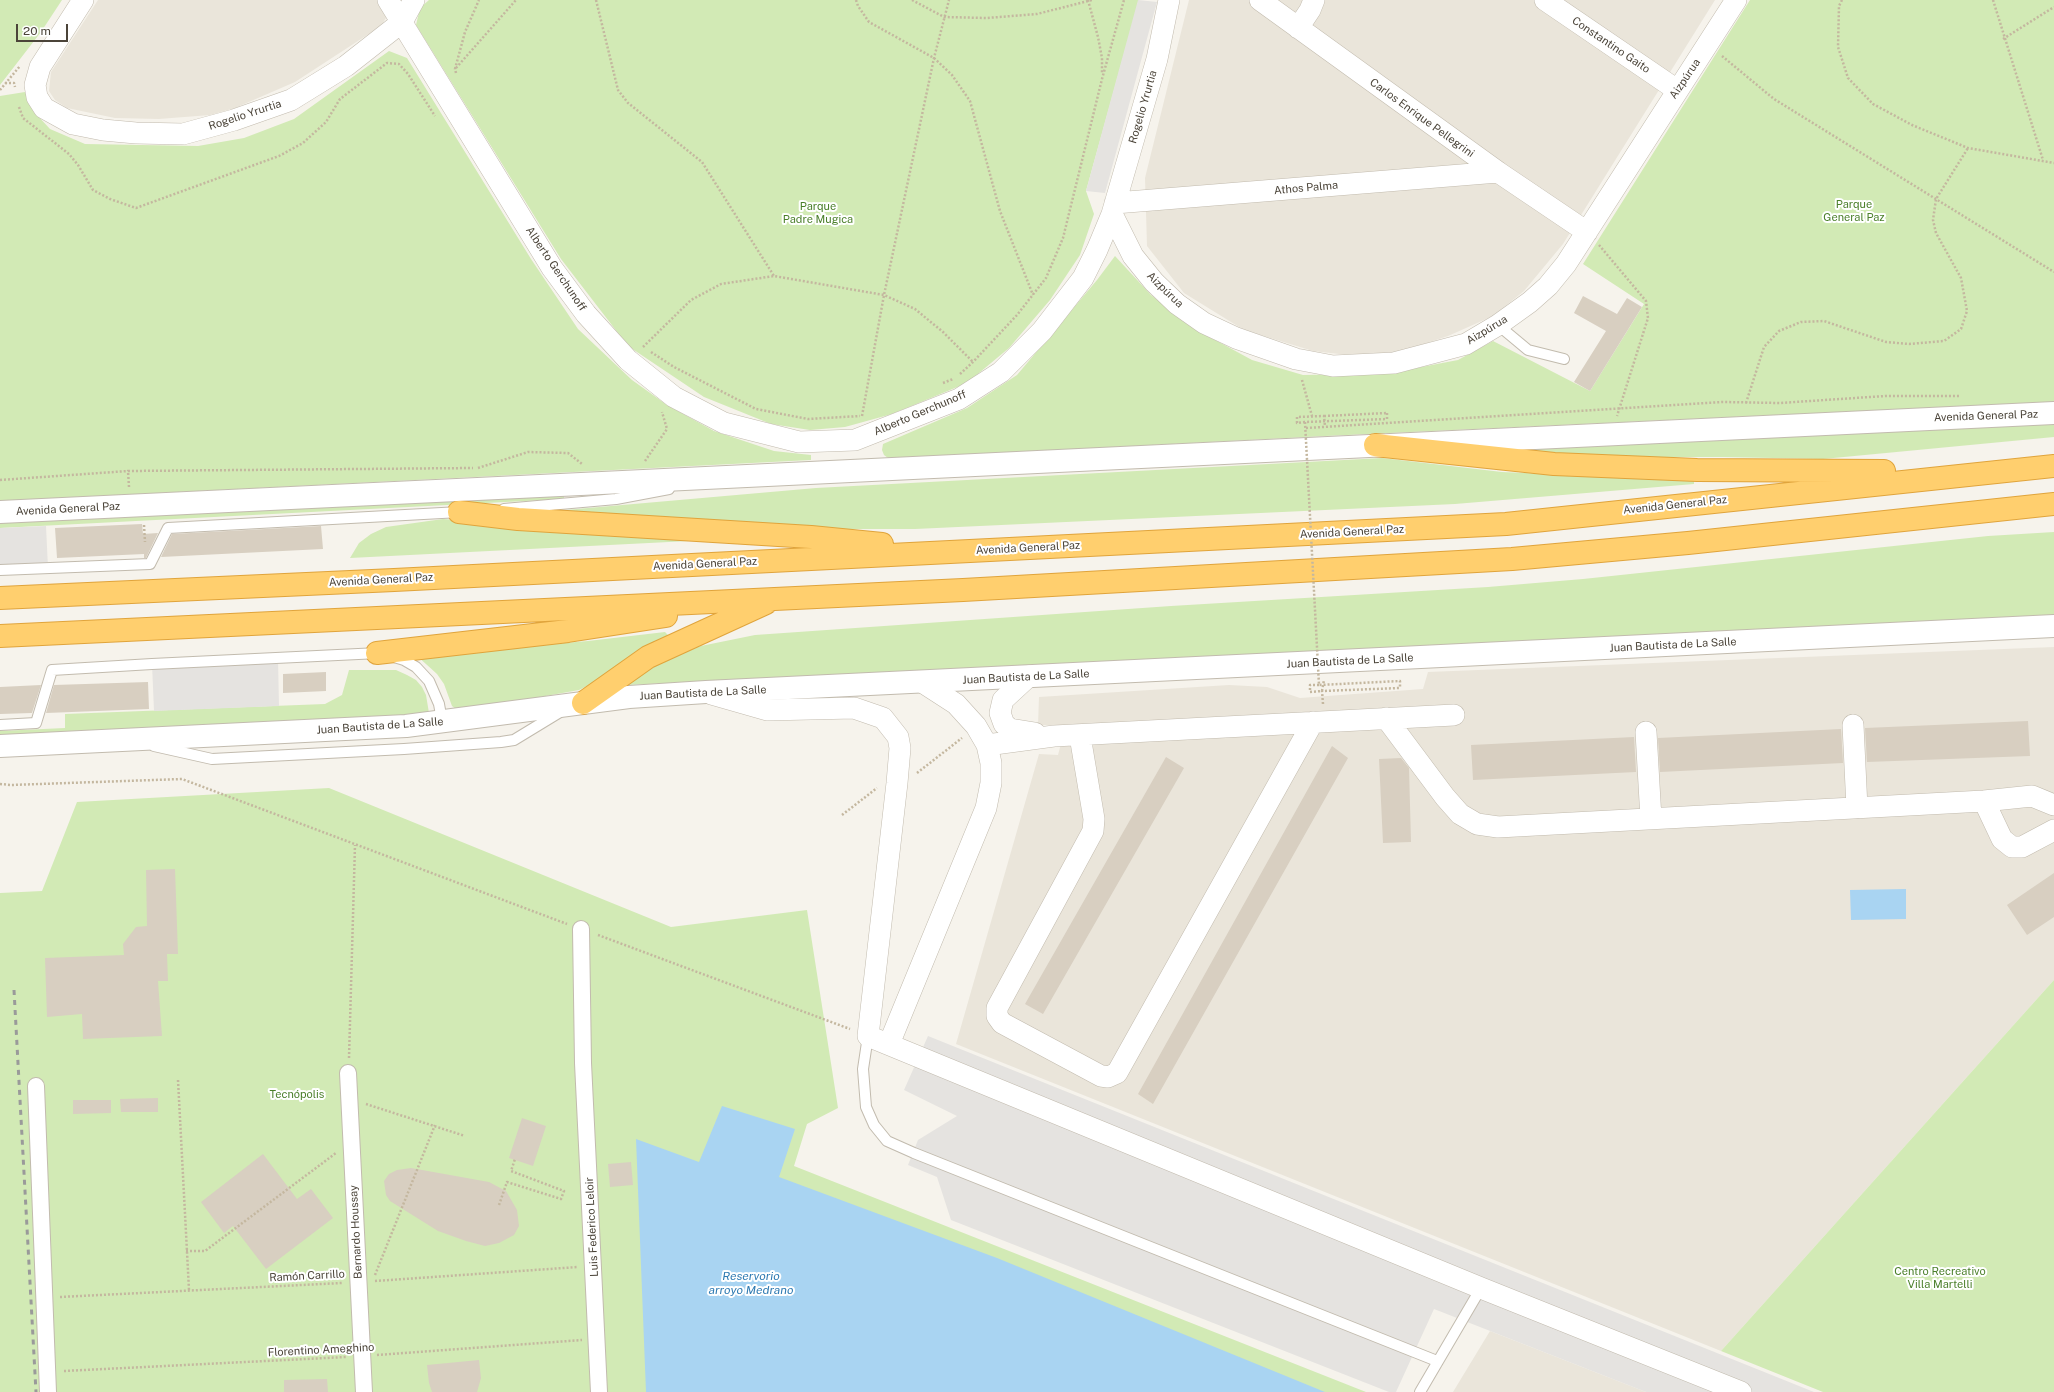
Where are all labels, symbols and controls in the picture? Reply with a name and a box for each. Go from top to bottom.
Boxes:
street label: Constantino Gaito [1569,14,1653,76]
scale bar [18,16,70,42]
text: 20 m [23,24,51,38]
street label: Aizpúrua [1667,56,1703,102]
street label: Rogelio Yrurtia [1126,69,1160,145]
street label: Carlos Enrique Pellegrini [1367,76,1477,160]
street label: Rogelio Yrurtia [207,97,283,133]
street label: Athos Palma [1274,179,1338,197]
park label: Parque General Paz [1823,198,1885,224]
park label: Parque Padre Mugica [783,200,853,226]
street label: Alberto Gerchunoff [523,224,589,314]
street label: Aizpúrua [1144,269,1186,311]
street label: Aizpúrua [1464,313,1510,347]
street label: Alberto Gerchunoff [872,388,968,438]
street label: Avenida General Paz [1934,408,2038,424]
street label: Avenida General Paz [1622,493,1728,517]
street label: Avenida General Paz [15,500,121,518]
street label: Avenida General Paz [1299,523,1405,541]
street label: Avenida General Paz [975,539,1081,557]
street label: Avenida General Paz [652,555,758,573]
street label: Avenida General Paz [328,571,434,589]
street label: Juan Bautista de La Salle [1609,635,1737,655]
street label: Juan Bautista de La Salle [1286,651,1414,671]
street label: Juan Bautista de La Salle [962,667,1090,687]
street label: Juan Bautista de La Salle [639,683,767,703]
street label: Juan Bautista de La Salle [316,715,444,737]
park label: Tecnópolis [270,1088,324,1102]
street label: Luis Federico Leloir [583,1177,601,1277]
street label: Bernardo Houssay [347,1185,365,1279]
park label: Centro Recreativo Villa Martelli [1894,1265,1986,1291]
street label: Ramón Carrillo [269,1267,345,1285]
water label: Reservorio arroyo Medrano [709,1269,793,1297]
street label: Florentino Ameghino [267,1341,375,1359]

